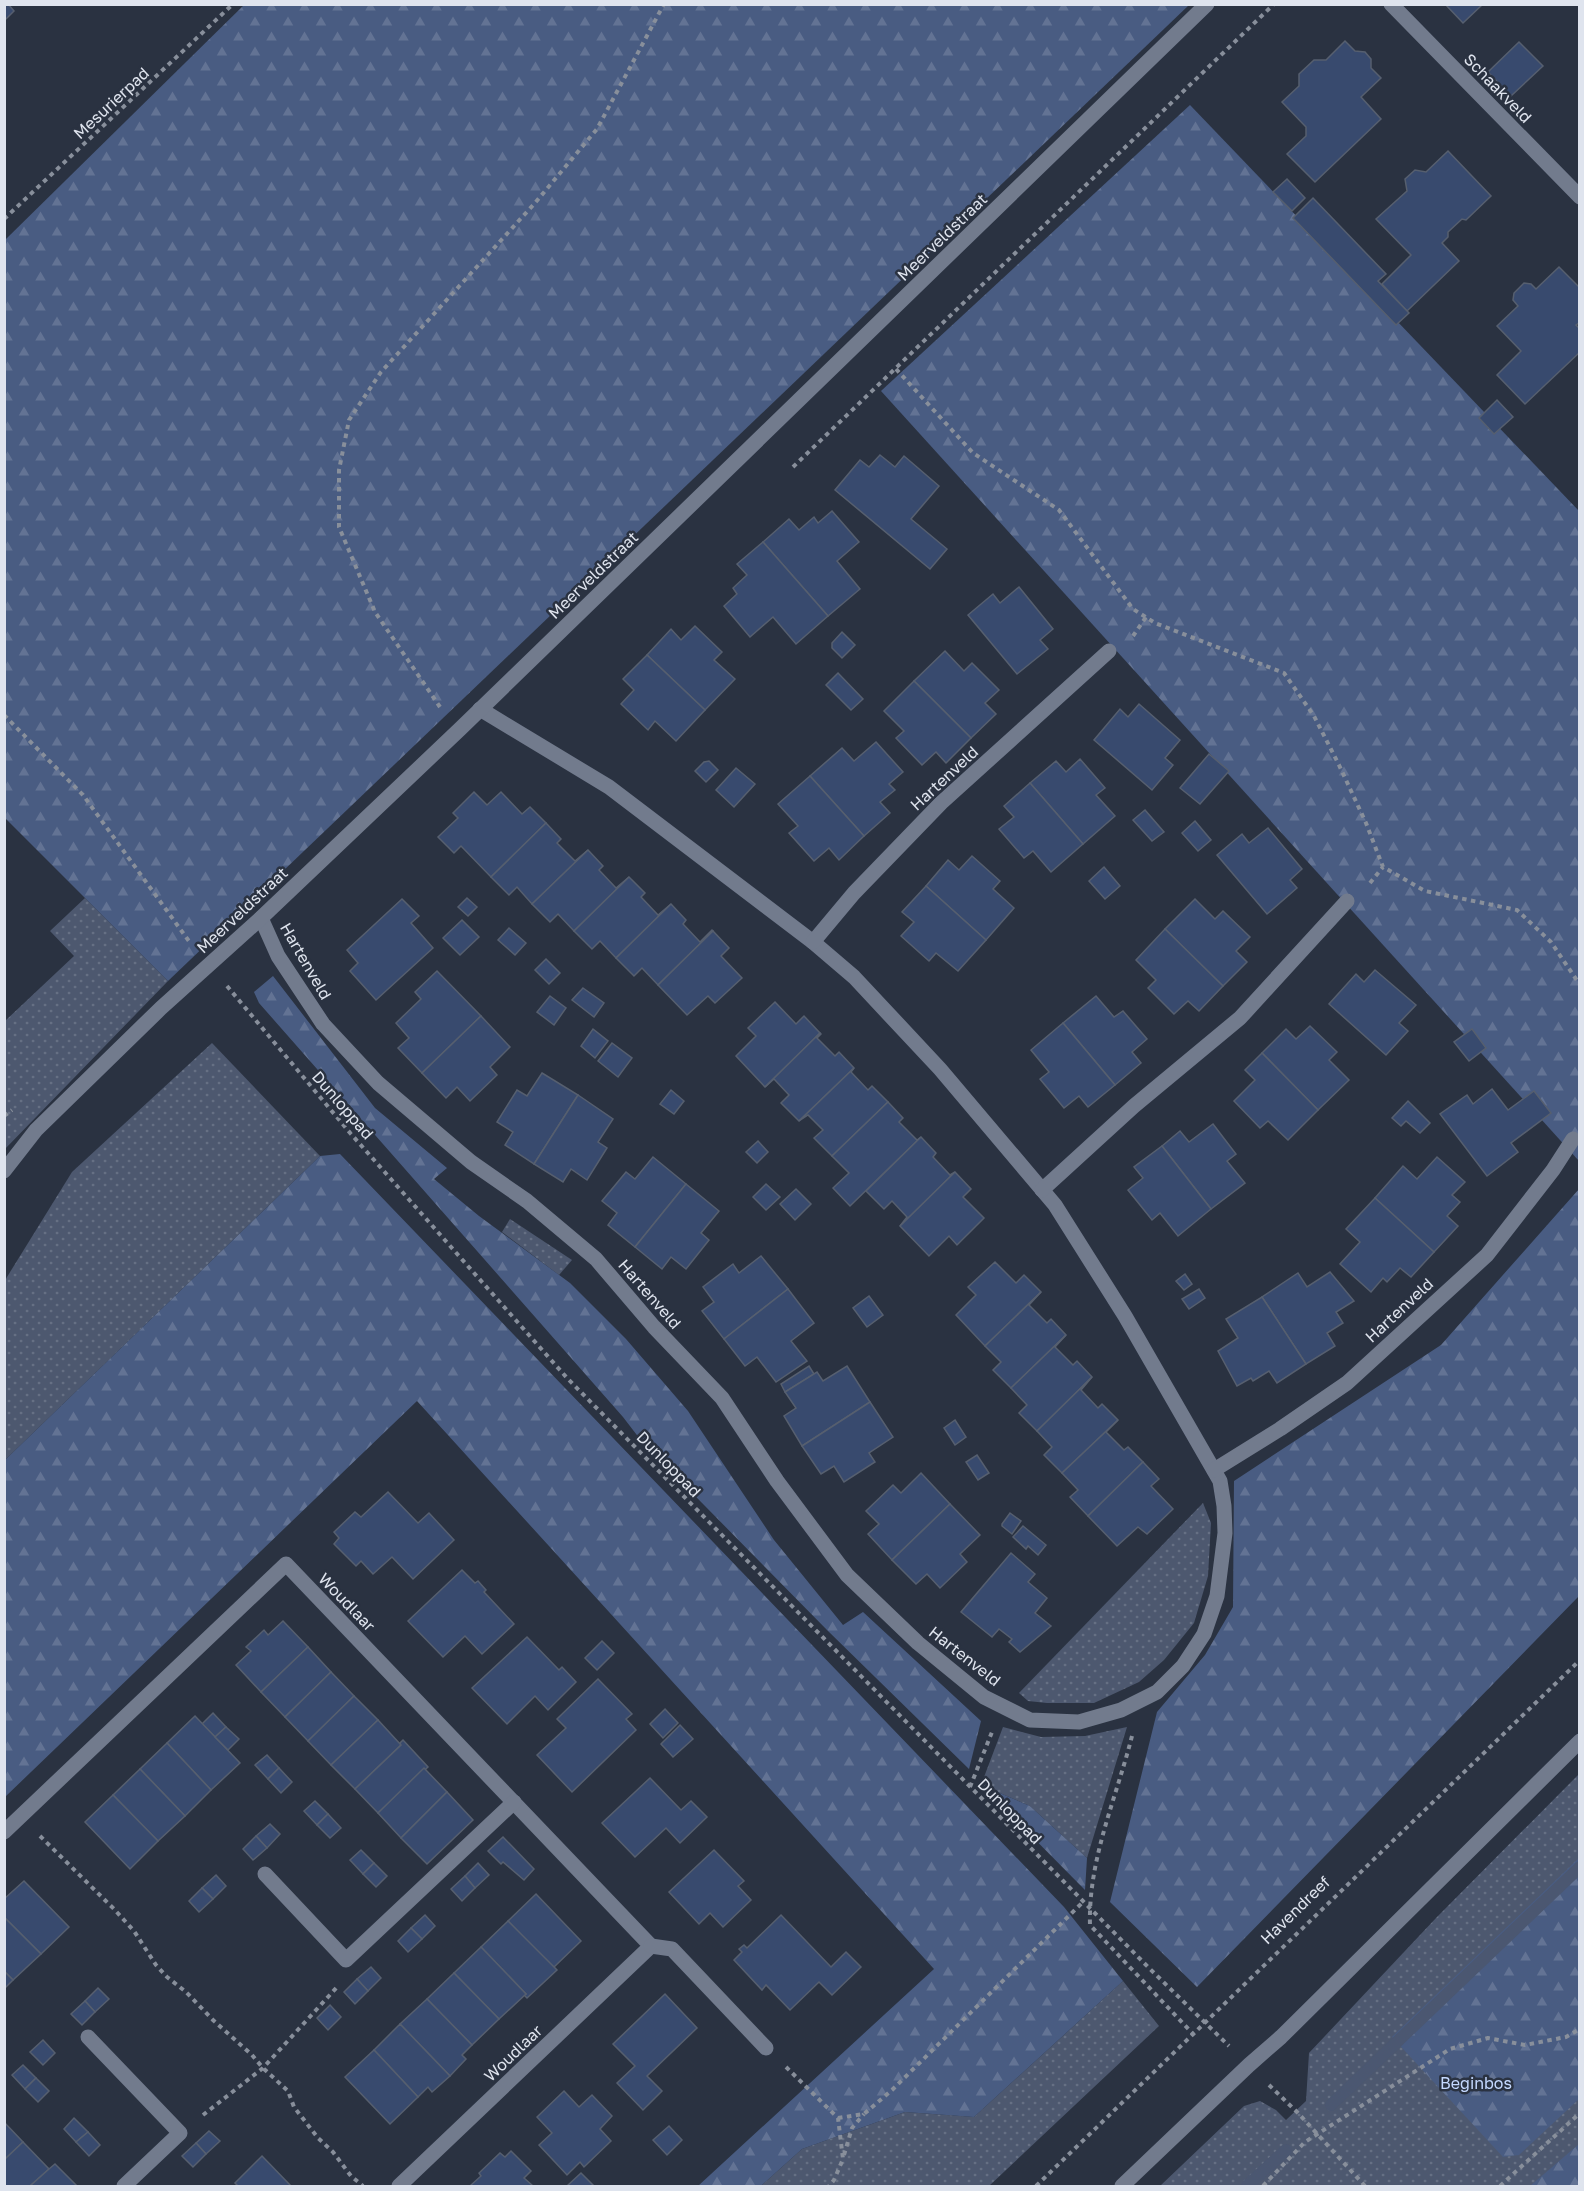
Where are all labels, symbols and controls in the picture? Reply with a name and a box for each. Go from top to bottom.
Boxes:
street label: Schaakveld [1460,49,1536,127]
street label: Mesurierpad [69,63,153,143]
street label: Meerveldstraat [893,189,991,285]
street label: Meerveldstraat [544,527,642,623]
street label: Hartenveld [906,741,982,815]
street label: Meerveldstraat [192,863,292,957]
street label: Hartenveld [276,919,336,1003]
street label: Dunloppad [308,1067,378,1143]
street label: Hartenveld [614,1255,686,1333]
street label: Hartenveld [1361,1273,1437,1347]
street label: Dunloppad [633,1427,705,1501]
street label: Woudlaar [314,1569,380,1635]
street label: Hartenveld [925,1622,1005,1690]
street label: Dunloppad [974,1774,1046,1848]
street label: Havendreef [1256,1872,1334,1948]
street label: Woudlaar [480,2020,546,2086]
park label: Beginbos [1440,2073,1512,2093]

